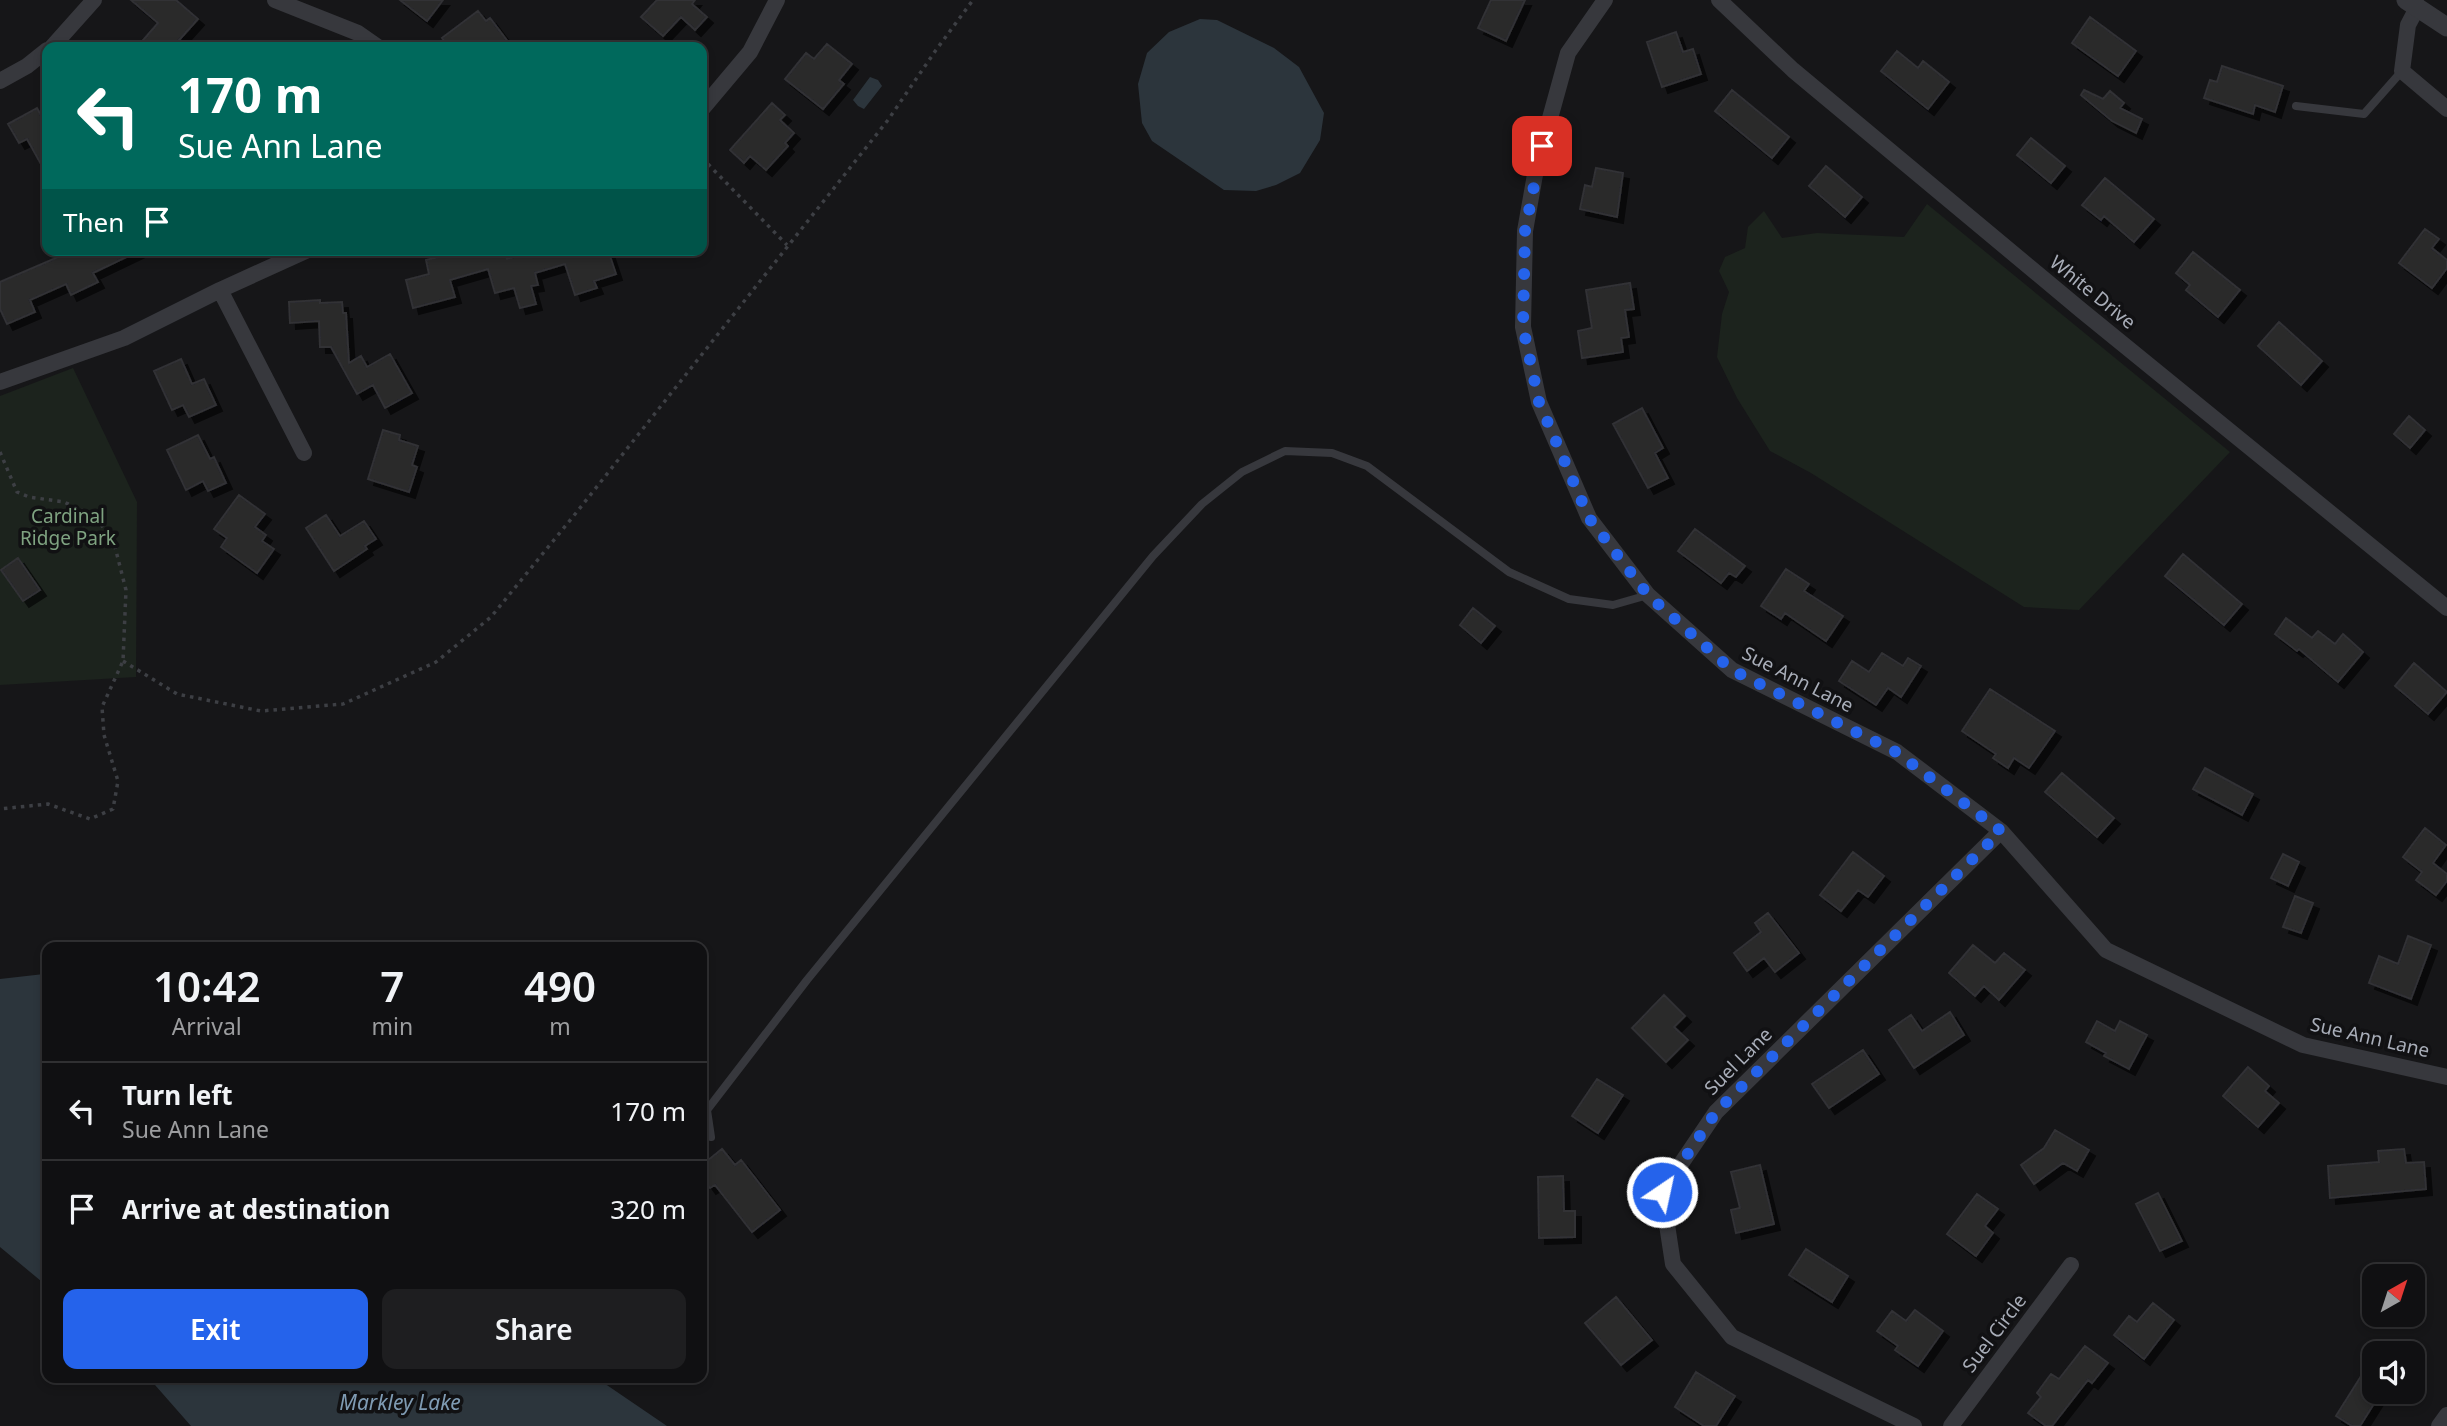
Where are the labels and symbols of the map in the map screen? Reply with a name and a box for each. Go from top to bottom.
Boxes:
pin [1512,116,1572,176]
street label: White Drive [2044,249,2142,335]
park label: Cardinal Ridge Park [20,503,116,551]
street label: Sue Ann Lane [1738,640,1858,718]
street label: Sue Ann Lane [2308,1011,2432,1063]
street label: Suel Lane [1698,1021,1778,1101]
position arrow [1625,1155,1699,1229]
north arrow [2362,1264,2426,1326]
street label: Suel Circle [1956,1288,2032,1378]
water label: Markley Lake [339,1388,461,1416]

